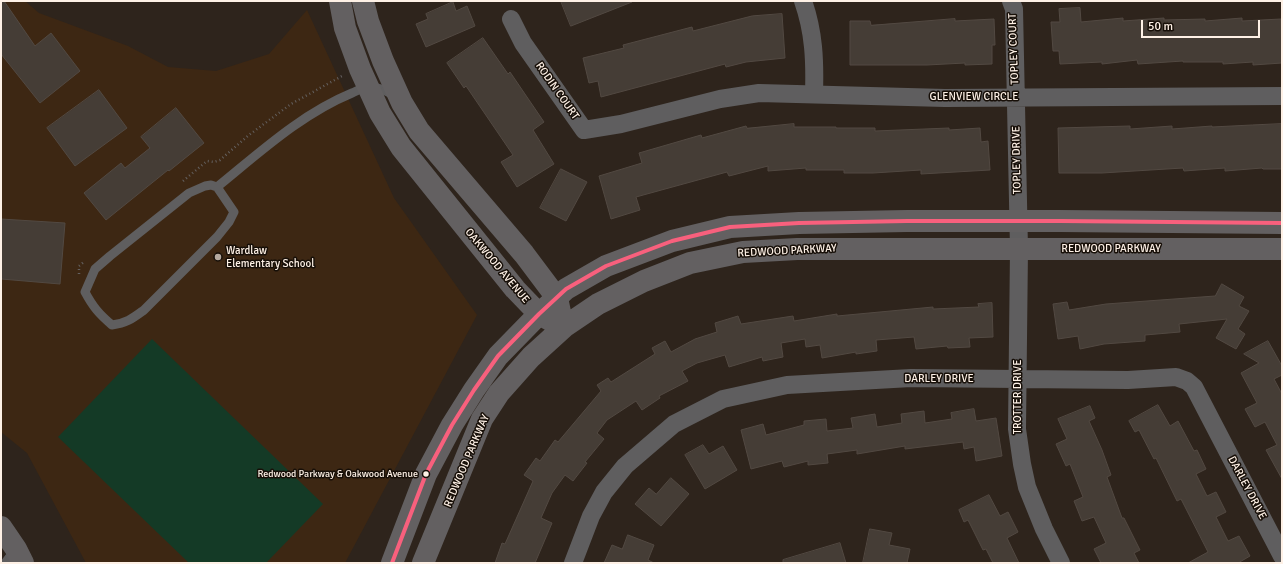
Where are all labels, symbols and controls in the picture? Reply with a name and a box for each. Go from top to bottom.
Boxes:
scale bar [1143,12,1262,38]
street label: TOPLEY COURT [1006,13,1022,85]
text: 50 m [1148,19,1173,34]
street label: RODIN COURT [532,60,582,122]
street label: GLENVIEW CIRCLE [930,90,1018,104]
street label: TOPLEY DRIVE [1010,126,1024,194]
street label: OAKWOOD AVENUE [462,226,532,306]
street label: REDWOOD PARKWAY [737,242,837,260]
street label: REDWOOD PARKWAY [1061,242,1161,256]
place label: Wardlaw Elementary School [226,244,314,270]
marker: Wardlaw Elementary School [213,252,223,262]
street label: TROTTER DRIVE [1011,360,1025,434]
street label: DARLEY DRIVE [904,372,974,386]
street label: REDWOOD PARKWAY [441,413,493,509]
street label: DARLEY DRIVE [1225,454,1269,522]
place label: Redwood Parkway & Oakwood Avenue [257,468,418,480]
marker: Redwood Parkway & Oakwood Avenue [421,469,431,479]

